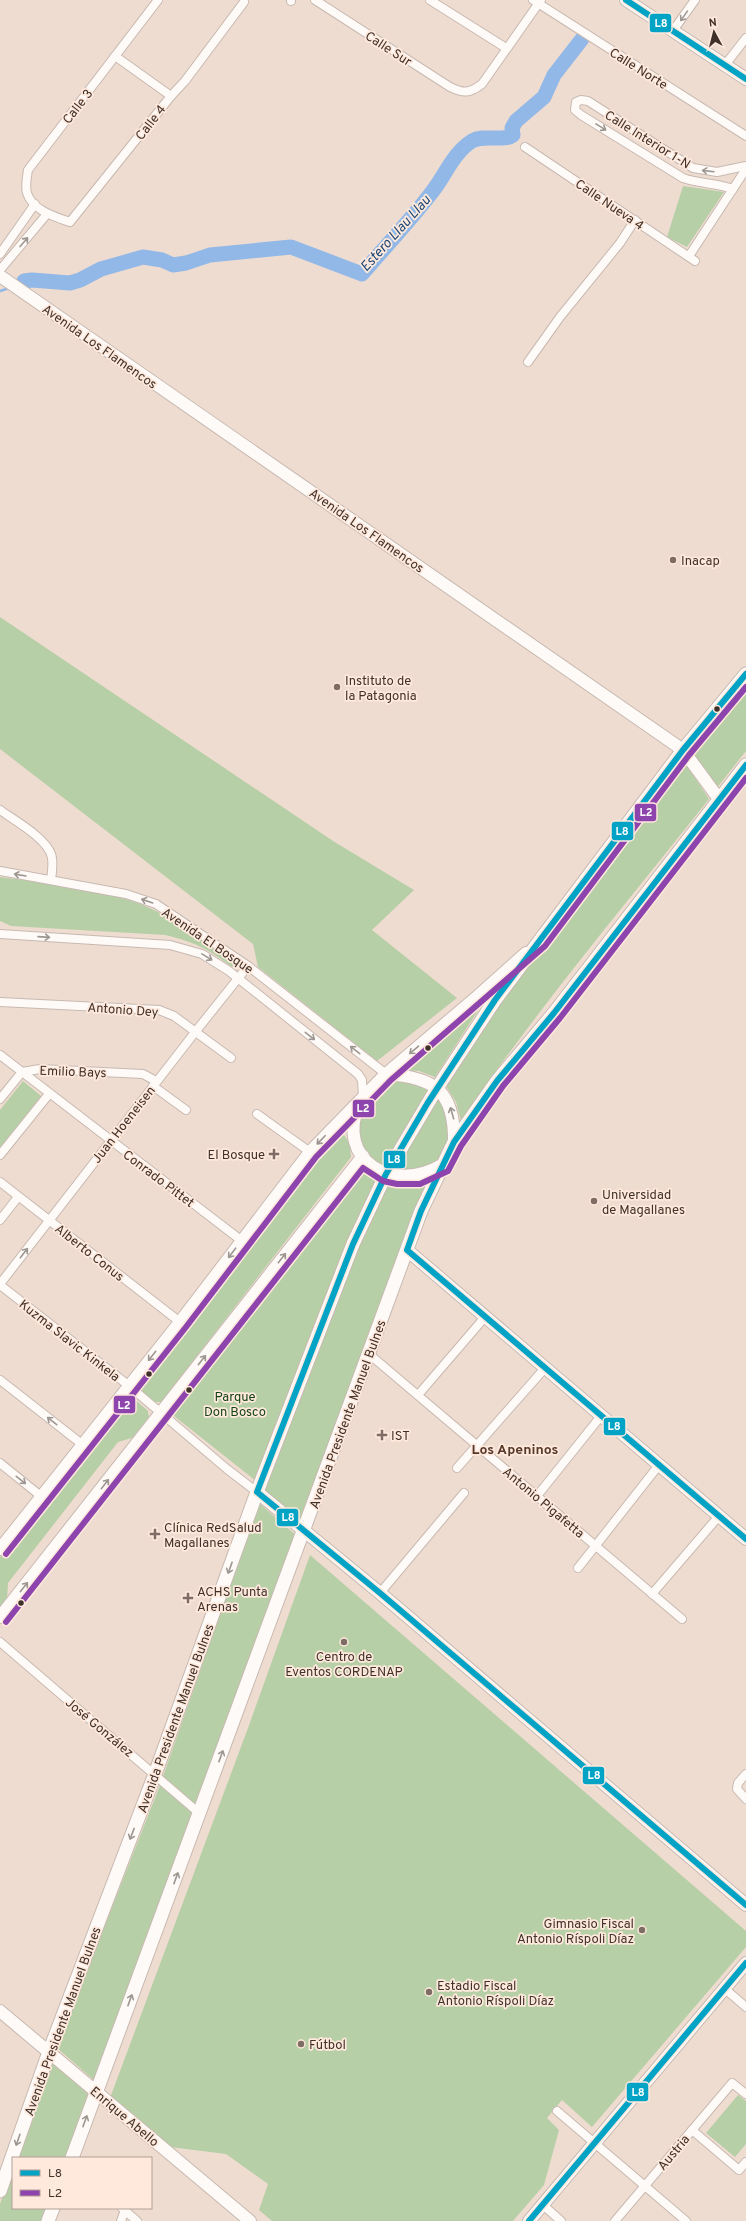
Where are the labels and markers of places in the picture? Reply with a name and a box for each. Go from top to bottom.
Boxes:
place label: Inacap [681,554,720,570]
marker: Inacap [668,555,678,565]
place label: Instituto de la Patagonia [345,674,417,705]
marker: Instituto de la Patagonia [332,682,342,692]
unlabelled marker [712,704,722,714]
unlabelled marker [423,1043,433,1053]
place label: El Bosque [207,1148,265,1164]
marker: El Bosque [268,1148,280,1160]
place label: Universidad de Magallanes [602,1188,685,1219]
marker: Universidad de Magallanes [589,1196,599,1206]
unlabelled marker [144,1369,154,1379]
unlabelled marker [184,1385,194,1395]
marker: IST [376,1429,388,1441]
place label: IST [391,1429,410,1445]
place label: Clínica RedSalud Magallanes [164,1521,261,1552]
marker: Clínica RedSalud Magallanes [149,1528,161,1540]
place label: ACHS Punta Arenas [197,1585,268,1616]
marker: ACHS Punta Arenas [182,1592,194,1604]
unlabelled marker [16,1598,26,1608]
marker: Centro de Eventos CORDENAP [339,1637,349,1647]
place label: Centro de Eventos CORDENAP [285,1650,403,1681]
place label: Gimnasio Fiscal Antonio Ríspoli Díaz [517,1917,634,1948]
marker: Gimnasio Fiscal Antonio Ríspoli Díaz [637,1925,647,1935]
place label: Estadio Fiscal Antonio Ríspoli Díaz [437,1979,554,2010]
marker: Estadio Fiscal Antonio Ríspoli Díaz [424,1987,434,1997]
place label: Fútbol [309,2038,346,2054]
marker: Fútbol [296,2039,306,2049]

